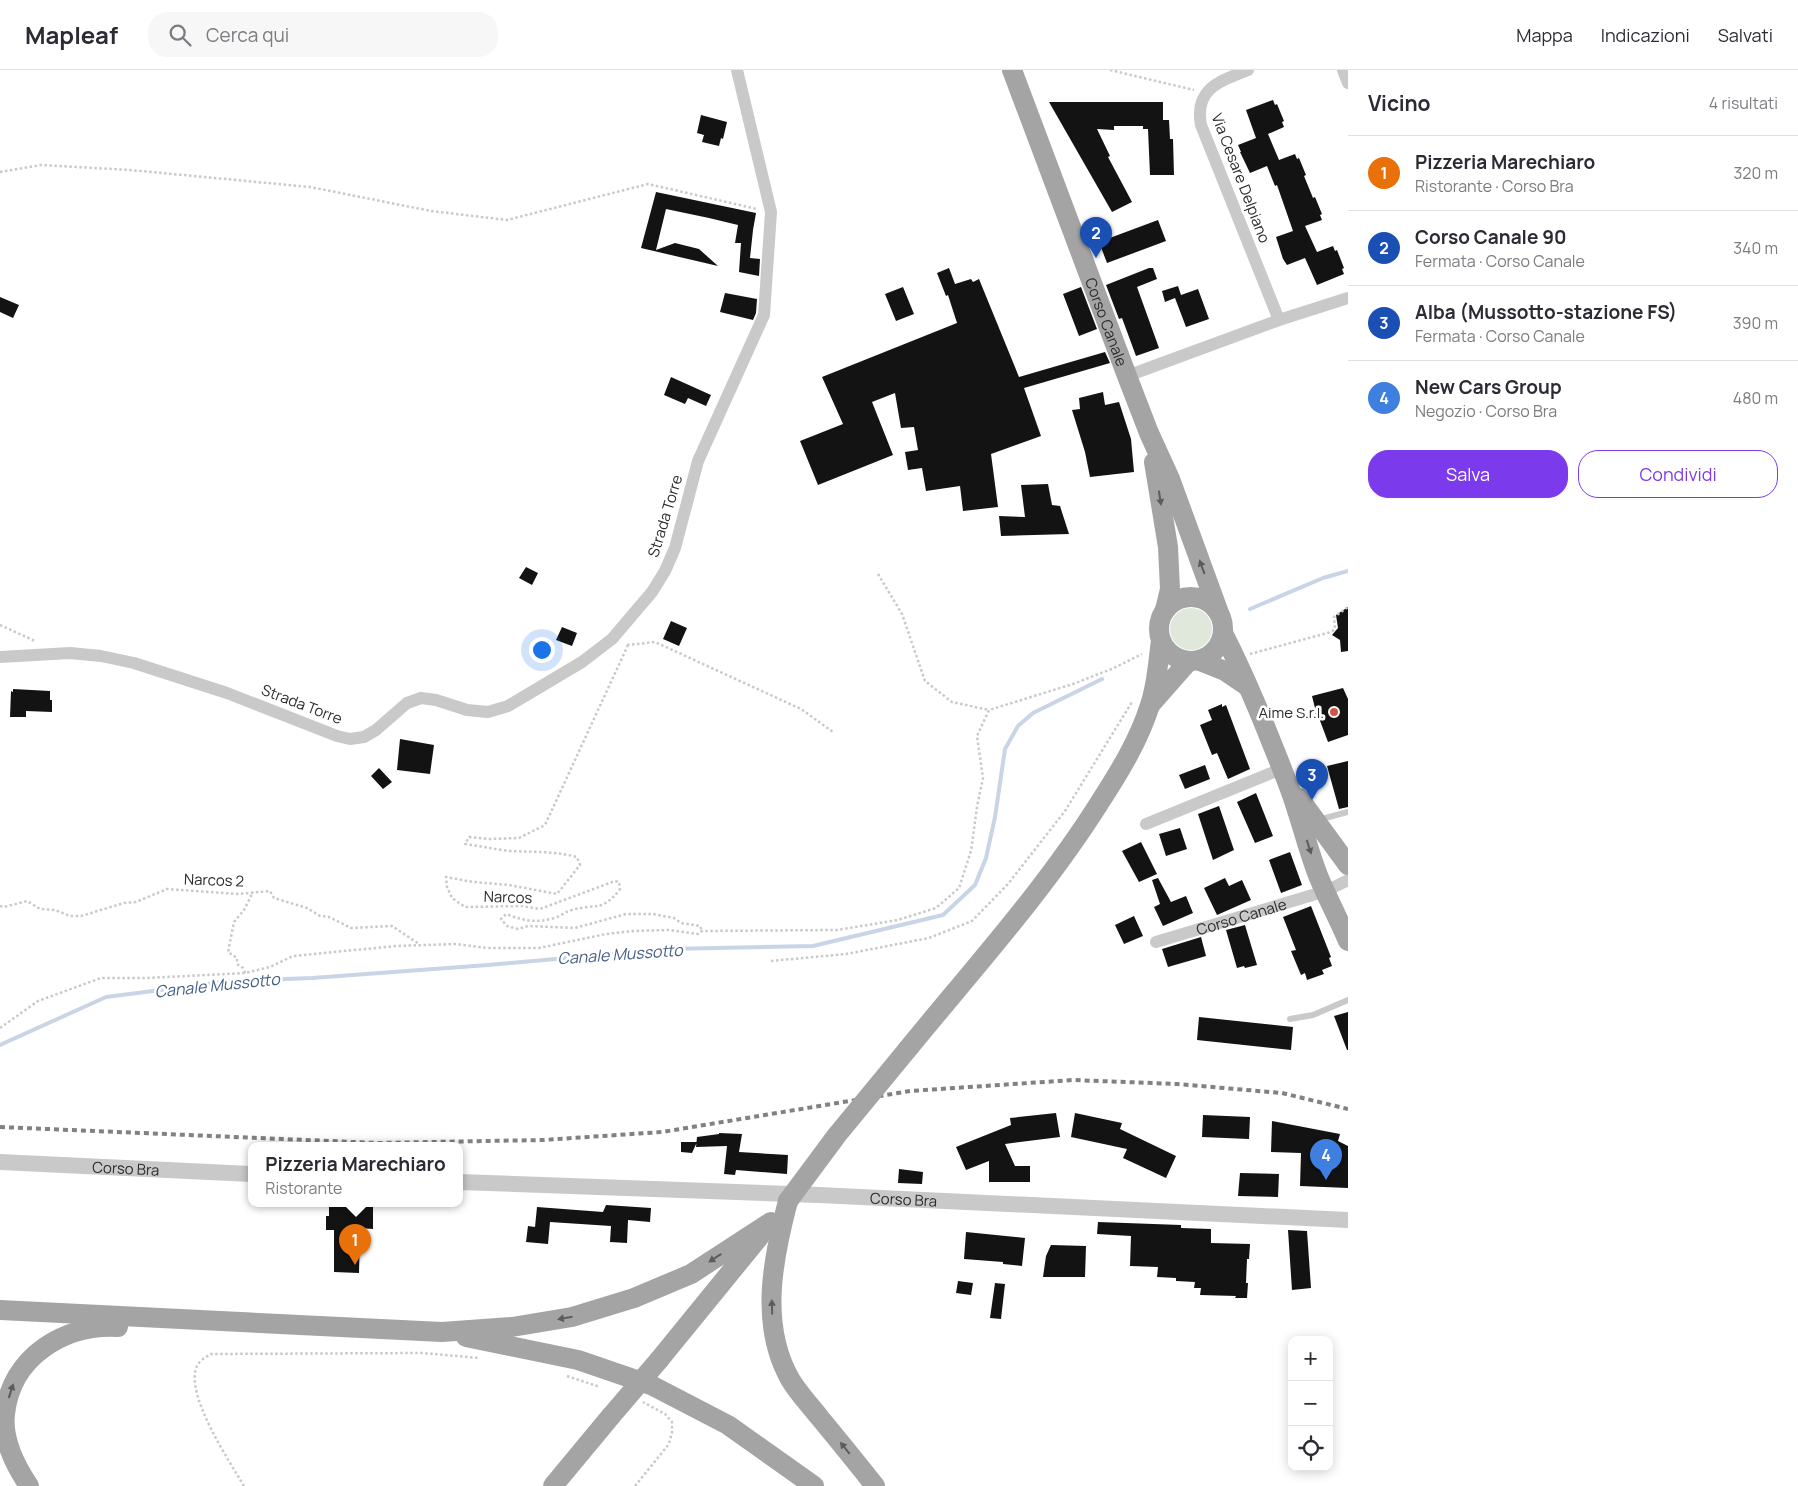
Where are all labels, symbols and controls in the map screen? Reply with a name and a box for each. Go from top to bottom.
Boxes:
search box [148,12,498,57]
text: Mapleaf [25,18,118,51]
icon: search [166,21,194,49]
text: Cerca qui [206,22,289,48]
text: Mappa [1516,23,1573,47]
text: Indicazioni [1601,23,1690,47]
text: Salvati [1718,23,1773,47]
text: Vicino [1368,89,1431,117]
text: 4 risultati [1709,92,1778,114]
street label: Via Cesare Delpiano [1207,110,1275,246]
text: Pizzeria Marechiaro [1415,149,1595,175]
text: 1 [1380,162,1388,184]
text: 320 m [1734,162,1778,184]
text: Ristorante · Corso Bra [1415,175,1574,197]
pin: 2 [1080,217,1112,258]
text: Corso Canale 90 [1415,224,1567,250]
text: 2 [1379,237,1389,259]
text: 340 m [1733,237,1778,259]
text: Fermata · Corso Canale [1415,250,1585,272]
street label: Corso Canale [1080,275,1133,369]
text: Alba (Mussotto-stazione FS) [1415,299,1677,325]
text: 3 [1379,312,1389,334]
text: 390 m [1733,312,1778,334]
text: Fermata · Corso Canale [1415,325,1585,347]
text: New Cars Group [1415,374,1562,400]
text: 4 [1379,387,1389,409]
text: 480 m [1733,387,1778,409]
text: Negozio · Corso Bra [1415,400,1557,422]
button: Salva [1368,450,1568,498]
button: Condividi [1578,450,1778,498]
street label: Strada Torre [643,472,688,560]
one-way arrow [1157,491,1165,507]
one-way arrow [1198,559,1206,574]
your location [529,637,555,663]
street label: Strada Torre [259,679,346,729]
place label: Aime S.r.l. [1259,702,1324,723]
marker: Aime S.r.l. [1328,706,1340,718]
pin: 3 [1296,759,1328,800]
one-way arrow [1305,839,1313,854]
street label: Narcos 2 [184,868,244,892]
street label: Narcos [483,886,533,908]
street label: Corso Canale [1194,893,1289,940]
water label: Canale Mussotto [557,939,685,969]
water label: Canale Mussotto [153,967,282,1003]
pin: 4 [1310,1139,1342,1180]
popup [248,1142,463,1207]
text: Pizzeria Marechiaro [265,1151,446,1177]
street label: Corso Bra [92,1156,160,1180]
text: Ristorante [265,1177,342,1199]
street label: Corso Bra [870,1187,938,1211]
pin: 1 [339,1224,371,1265]
one-way arrow [709,1253,722,1263]
one-way arrow [767,1299,775,1315]
one-way arrow [557,1315,573,1323]
map controls [1288,1336,1333,1471]
button: + [1288,1336,1333,1381]
button: − [1288,1381,1333,1426]
one-way arrow [8,1383,16,1398]
button: locate [1288,1426,1333,1471]
one-way arrow [839,1442,850,1455]

